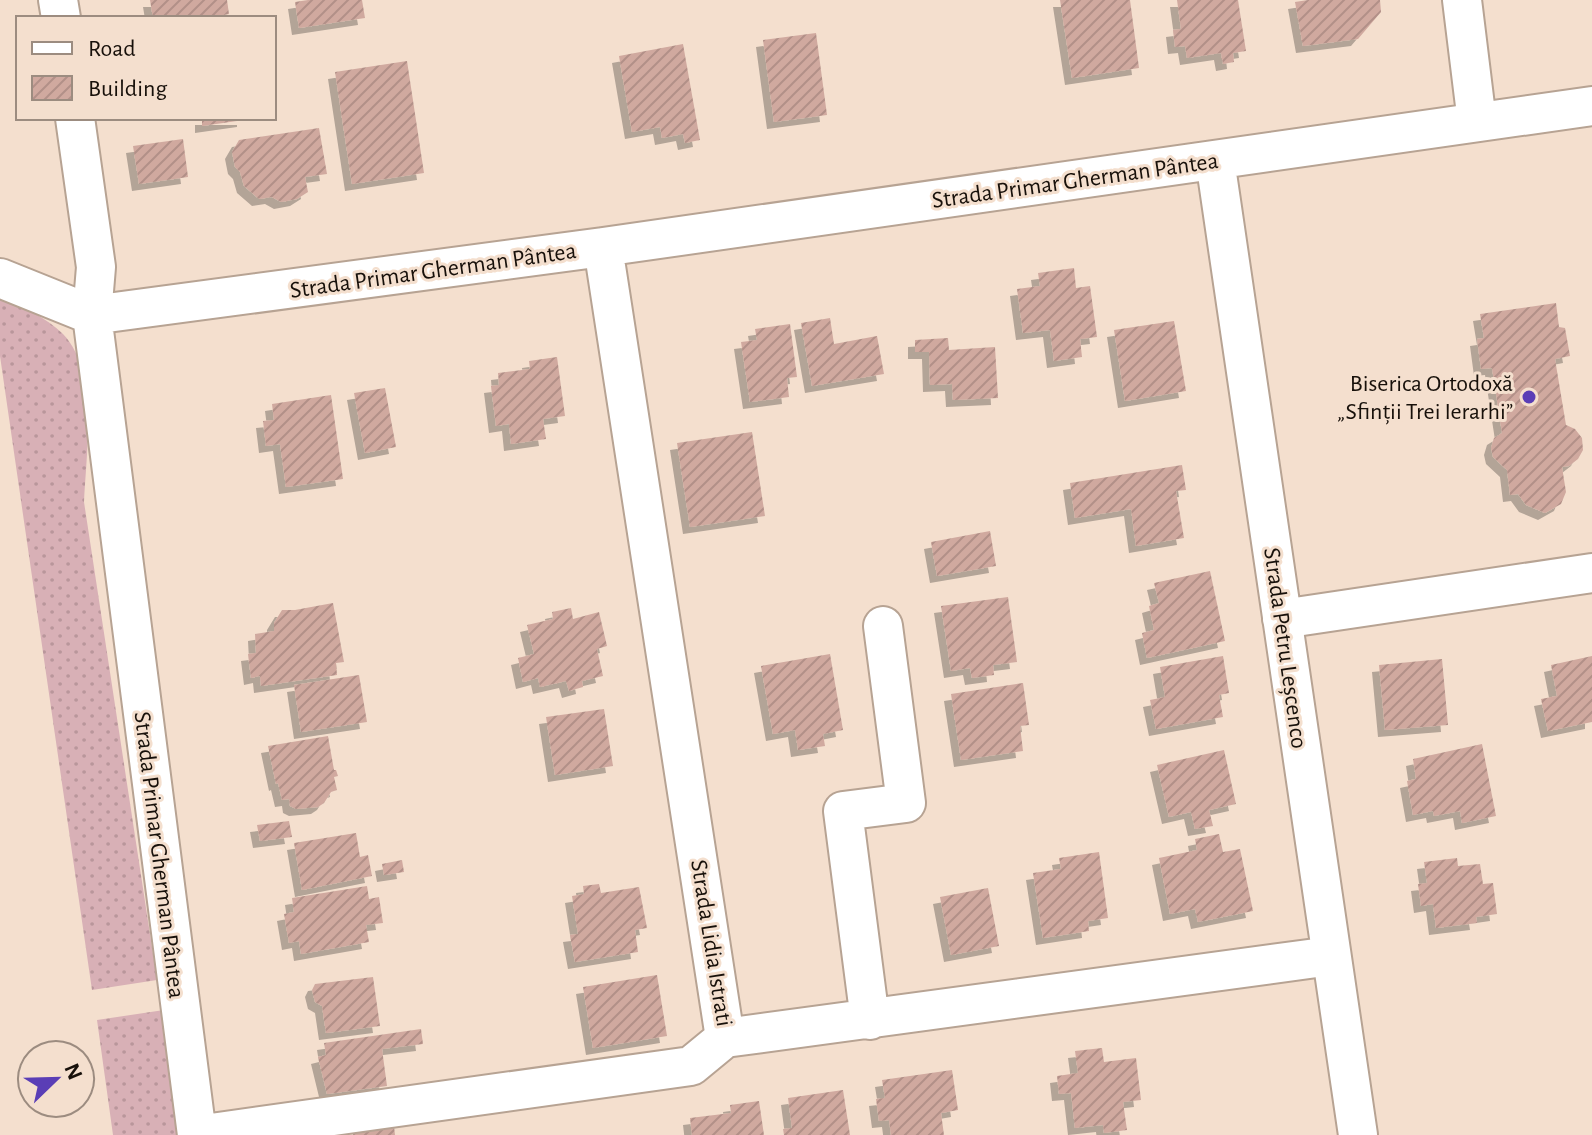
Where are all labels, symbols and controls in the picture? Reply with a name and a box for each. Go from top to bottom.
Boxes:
legend [16,16,276,120]
text: Road [88,37,136,61]
text: Building [88,77,167,101]
street label: Strada Primar Gherman Pântea [930,149,1220,213]
street label: Strada Primar Gherman Pântea [288,239,578,303]
place label: Biserica Ortodoxă „Sfinții Trei Ierarhi” [1337,372,1513,425]
marker: Biserica Ortodoxă „Sfinții Trei Ierarhi” [1520,388,1538,406]
street label: Strada Petru Leșcenco [1258,546,1311,750]
street label: Strada Primar Gherman Pântea [129,710,189,1000]
street label: Strada Lidia Istrati [686,858,736,1028]
north arrow [16,1039,96,1119]
text: N [60,1060,87,1083]

